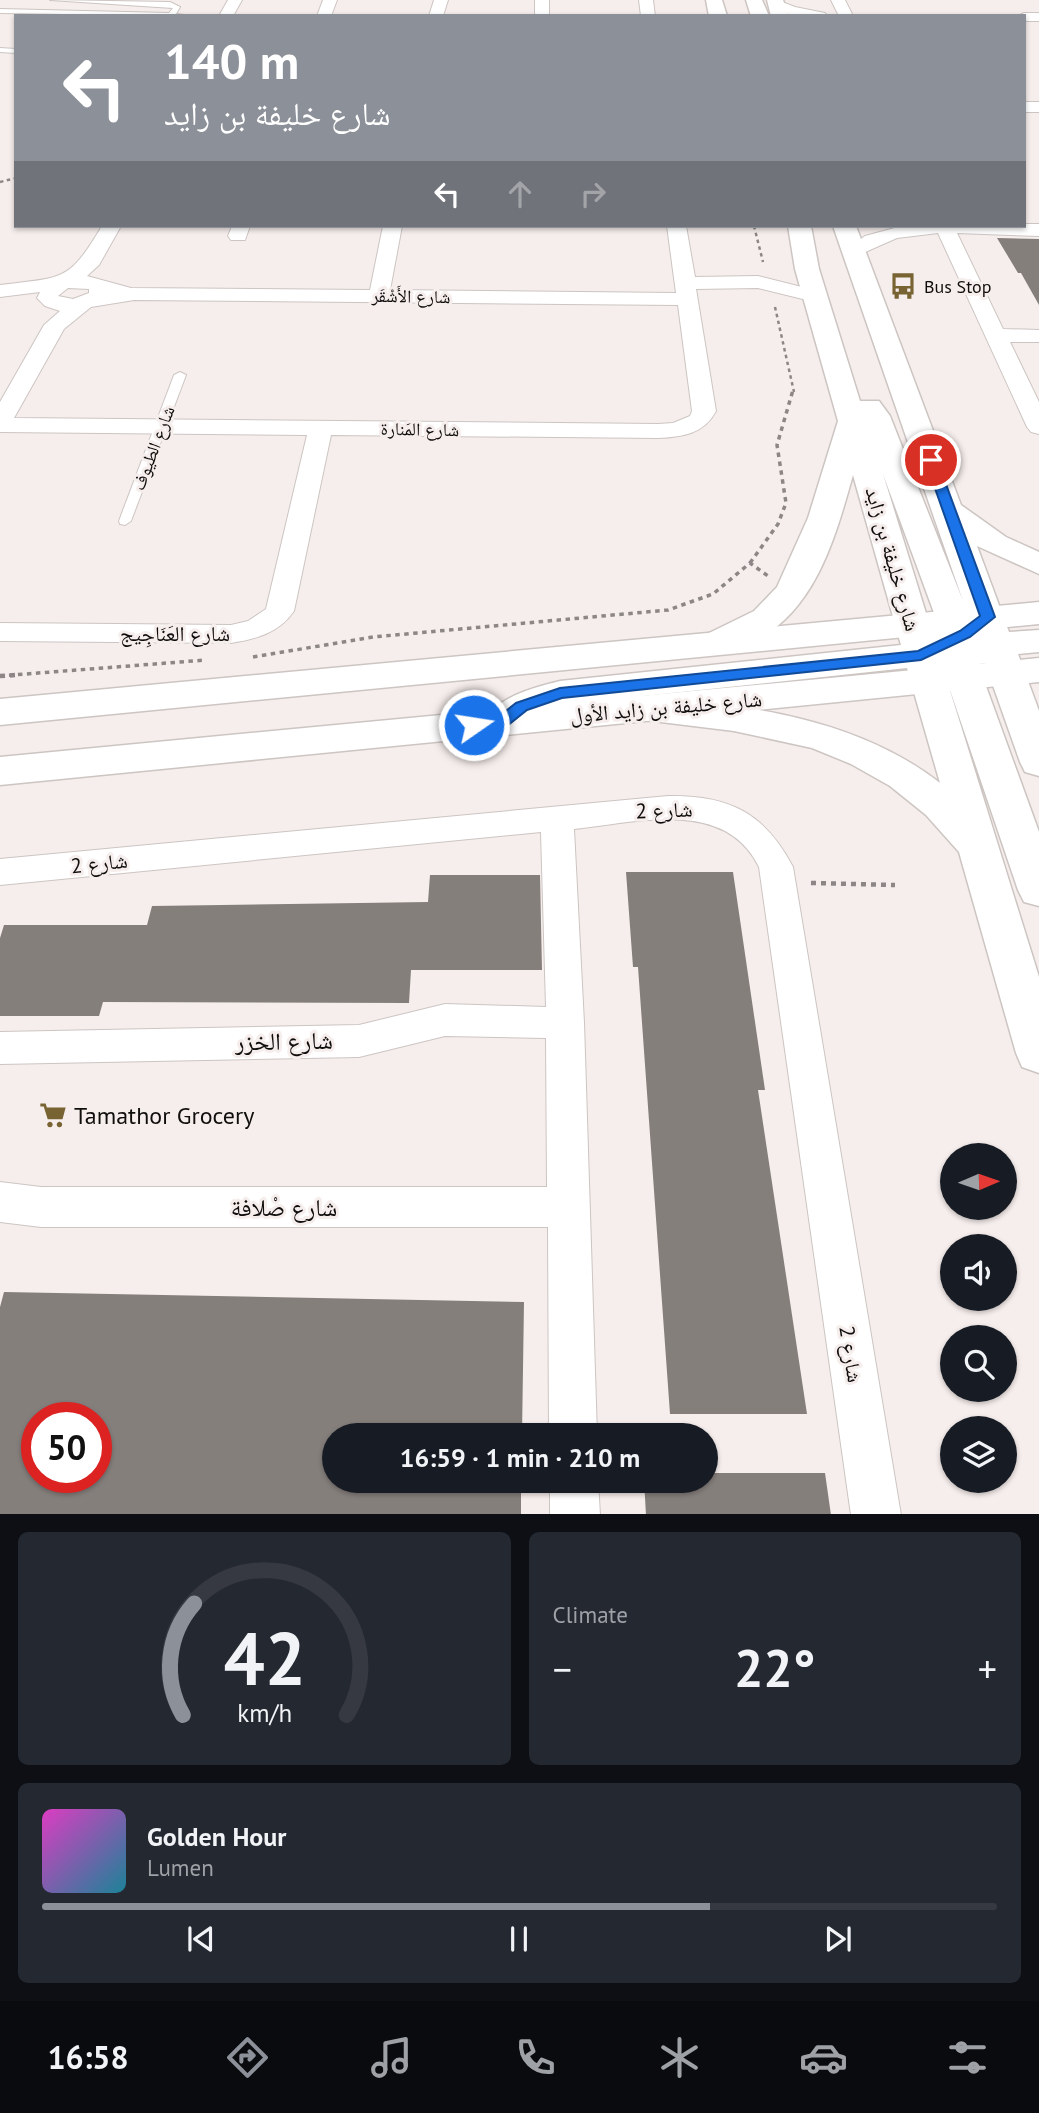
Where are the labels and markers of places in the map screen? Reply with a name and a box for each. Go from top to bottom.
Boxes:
bus stop icon: Bus Stop [888,271,918,301]
place label: Bus Stop [924,275,991,298]
pin [901,430,961,490]
supermarket icon: Tamathor Grocery [38,1100,68,1130]
place label: Tamathor Grocery [74,1100,254,1131]

